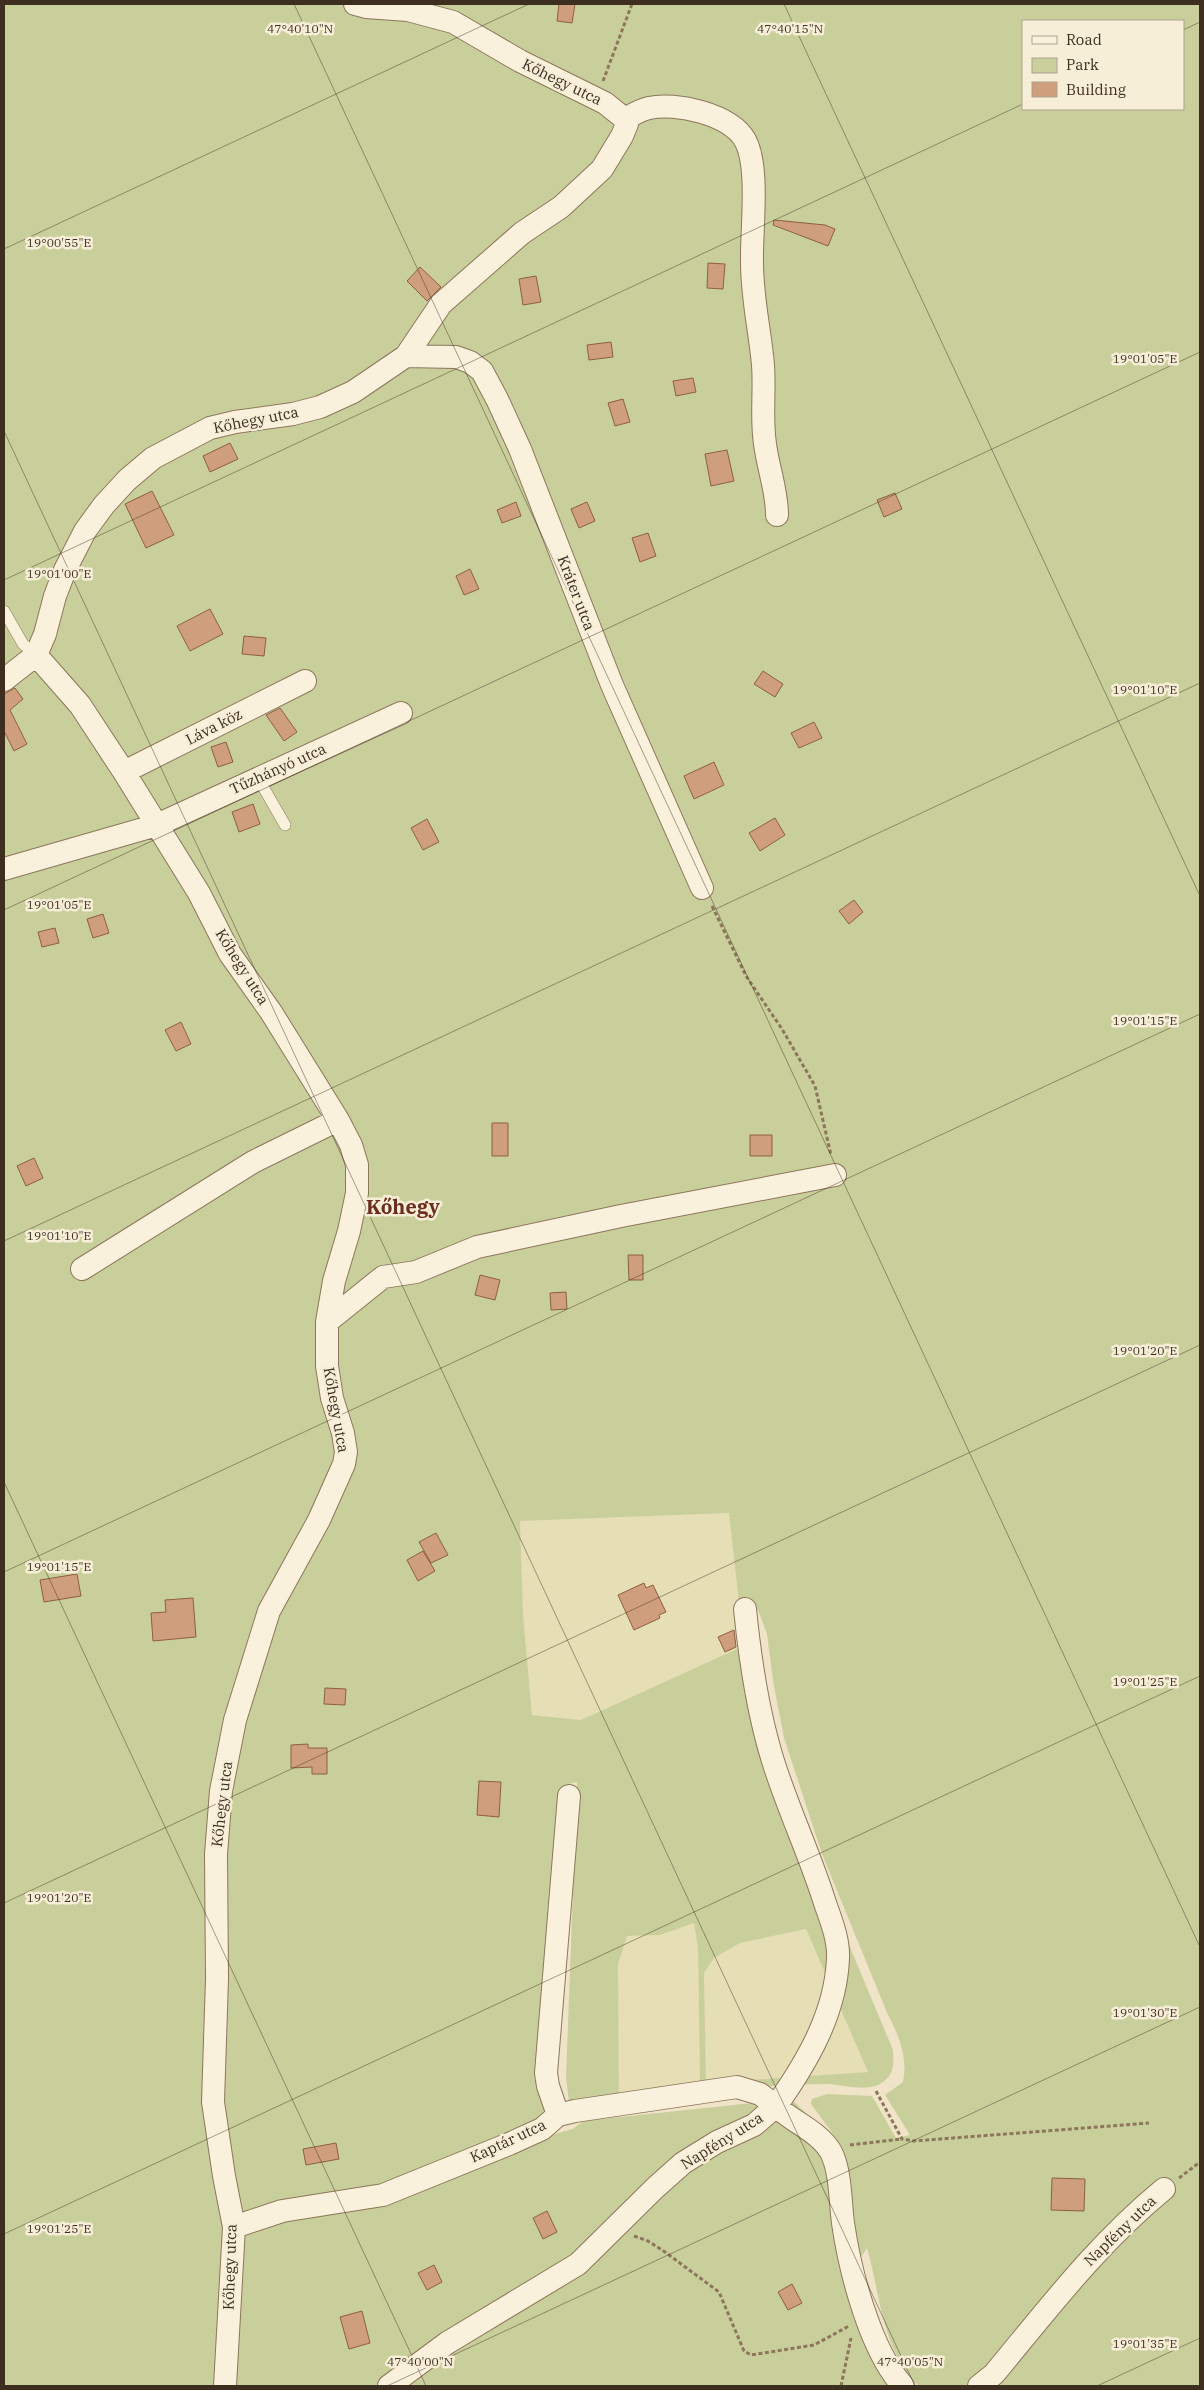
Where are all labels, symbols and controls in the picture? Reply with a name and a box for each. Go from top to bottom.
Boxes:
legend [1022,20,1184,110]
text: 47°40'10"N [267,21,333,36]
text: 47°40'15"N [757,21,823,36]
text: Road [1066,30,1102,49]
street label: Kőhegy utca [519,54,605,109]
text: Park [1066,55,1099,74]
text: Building [1066,80,1126,99]
text: 19°00'55"E [27,235,91,250]
text: 19°01'05"E [1113,351,1177,366]
street label: Kőhegy utca [212,402,300,437]
street label: Kráter utca [553,553,600,633]
text: 19°01'00"E [27,566,91,581]
text: 19°01'10"E [1113,682,1177,697]
street label: Láva köz [182,704,245,749]
street label: Tűzhányó utca [227,739,329,798]
text: 19°01'05"E [27,897,91,912]
street label: Kőhegy utca [211,925,273,1008]
text: 19°01'15"E [1113,1013,1177,1028]
district label: Kőhegy [366,1193,440,1220]
text: 19°01'10"E [27,1228,91,1243]
text: 19°01'20"E [1113,1343,1177,1358]
street label: Kőhegy utca [320,1366,353,1454]
text: 19°01'15"E [27,1559,91,1574]
text: 19°01'25"E [1113,1674,1177,1689]
street label: Kőhegy utca [207,1760,236,1848]
text: 19°01'20"E [27,1890,91,1905]
text: 19°01'30"E [1113,2005,1177,2020]
street label: Napfény utca [677,2108,766,2173]
street label: Kaptár utca [467,2115,549,2166]
street label: Napfény utca [1079,2191,1160,2270]
text: 19°01'25"E [27,2221,91,2236]
street label: Kőhegy utca [218,2223,241,2310]
text: 19°01'35"E [1113,2336,1177,2351]
text: 47°40'00"N [387,2354,453,2369]
text: 47°40'05"N [877,2354,943,2369]

